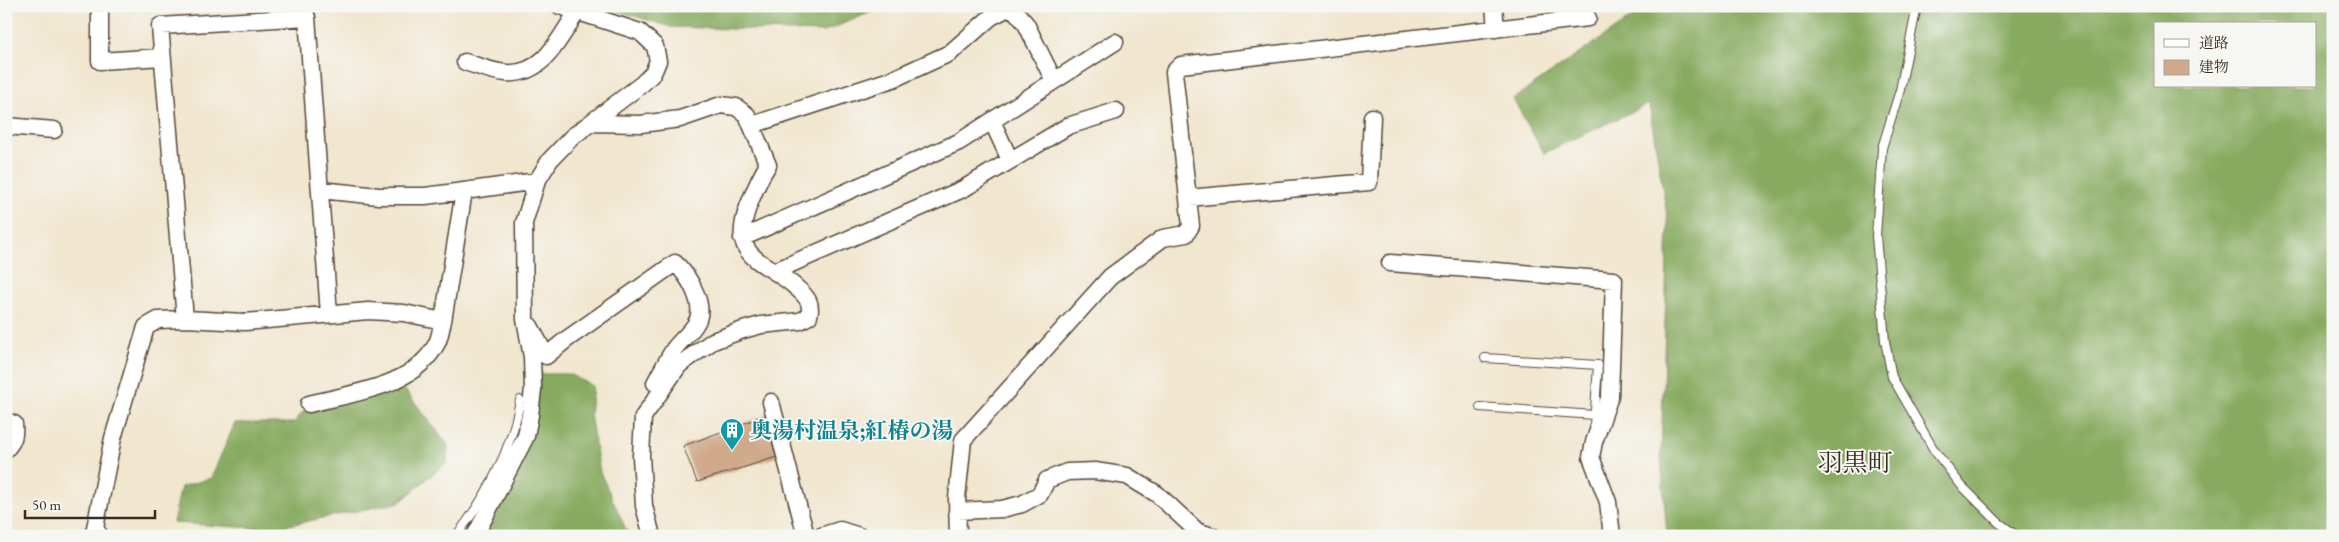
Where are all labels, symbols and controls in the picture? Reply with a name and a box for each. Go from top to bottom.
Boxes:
legend [2154,22,2316,88]
text: 道路 [2199,33,2229,52]
text: 建物 [2199,57,2229,76]
place label: 奥湯村温泉;紅椿の湯 [750,416,953,445]
building icon: 奥湯村温泉;紅椿の湯 [719,417,745,451]
district label: 羽黒町 [1817,446,1893,478]
scale bar [25,487,155,519]
text: 50 m [32,495,61,514]

